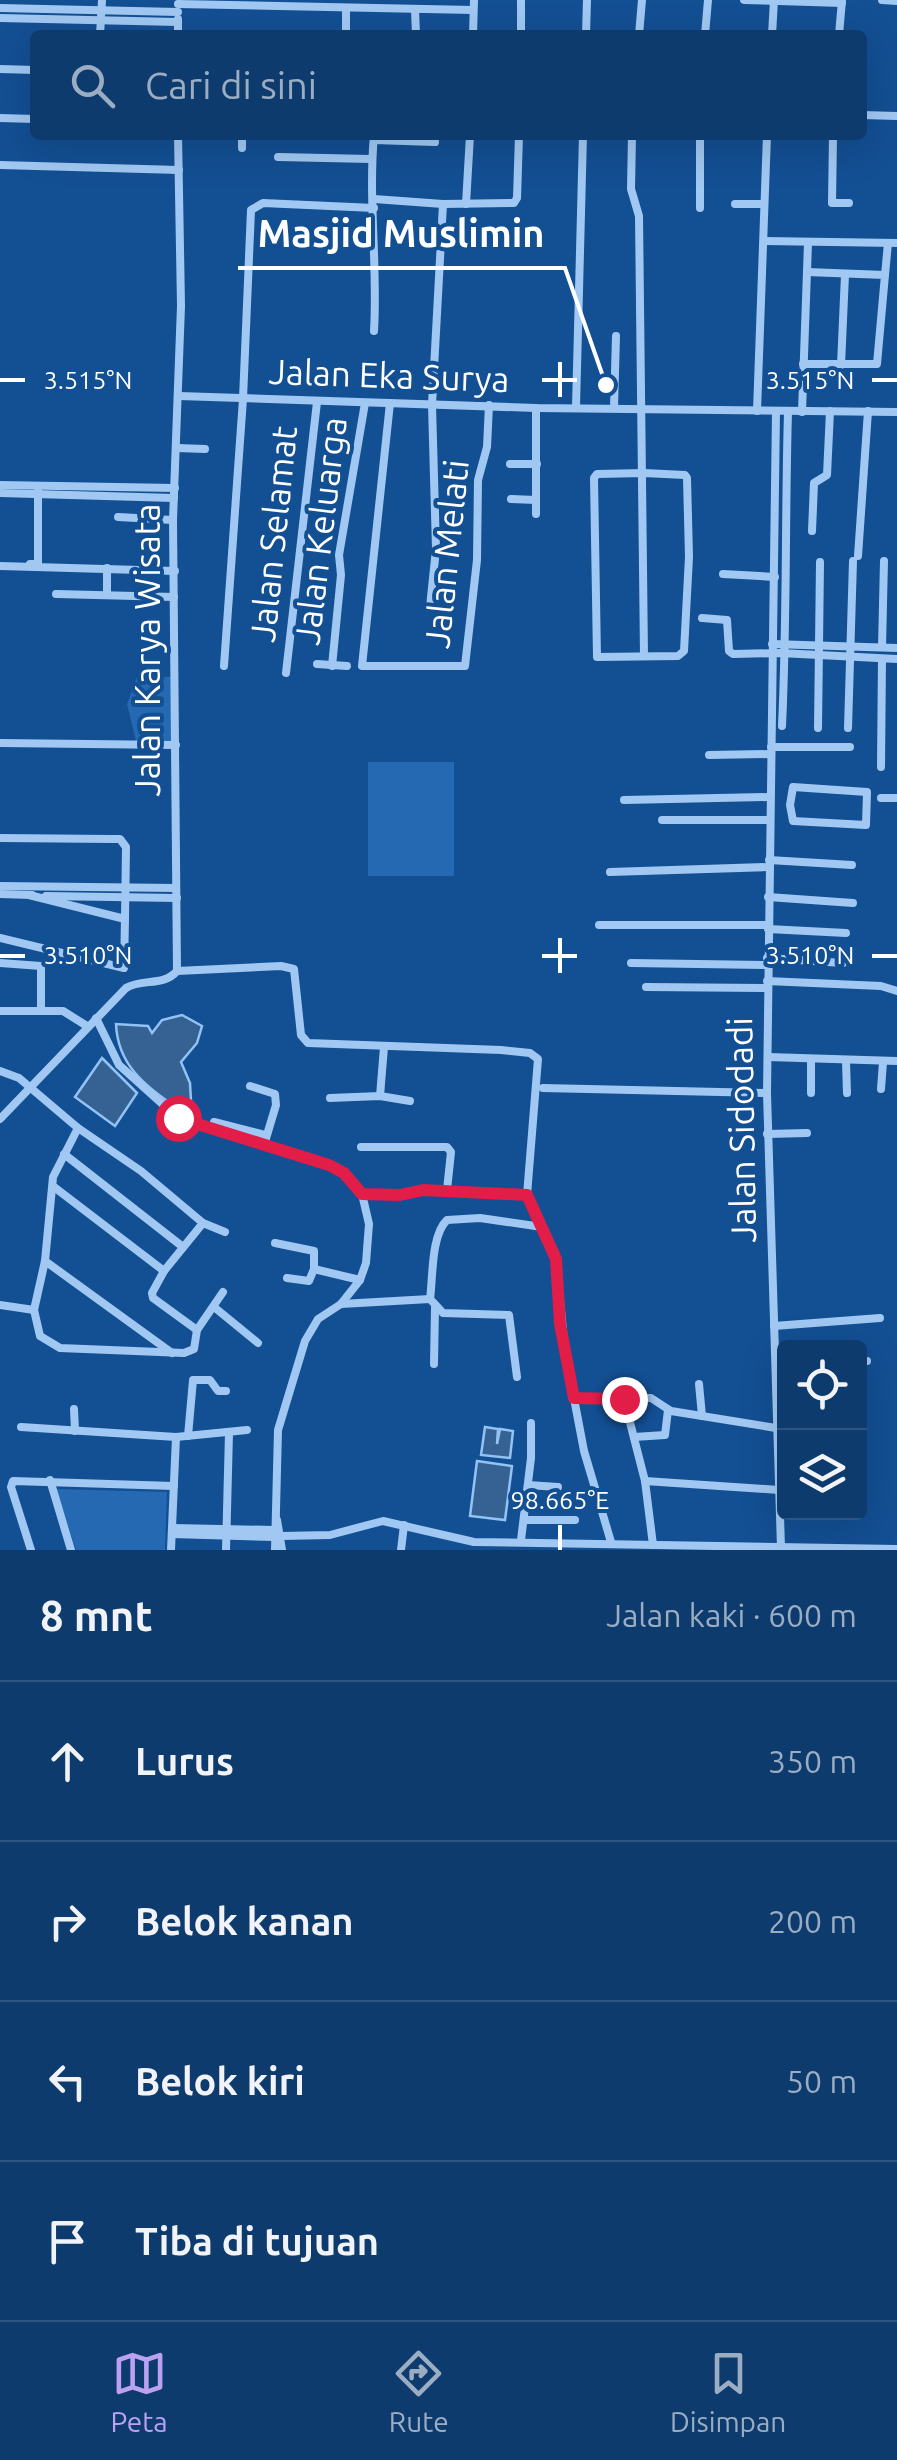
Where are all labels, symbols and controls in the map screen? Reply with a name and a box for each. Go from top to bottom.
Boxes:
search box [30,30,867,140]
icon: search [65,58,120,113]
text: Cari di sini [145,64,317,106]
callout: Masjid Muslimin [238,200,565,268]
text: Masjid Muslimin [258,212,544,254]
street label: Jalan Eka Surya [268,351,510,399]
text: 3.515°N [44,366,132,394]
text: 3.515°N [766,366,854,394]
street label: Jalan Keluarga [286,415,354,647]
street label: Jalan Selamat [242,424,304,644]
street label: Jalan Melati [416,457,476,650]
street label: Jalan Karya Wisata [127,503,167,797]
text: 3.510°N [44,941,132,969]
text: 3.510°N [766,941,854,969]
street label: Jalan Sidodadi [719,1017,763,1243]
route start [156,1096,202,1142]
map controls [777,1340,867,1520]
button: locate [777,1340,867,1430]
route end [602,1377,648,1423]
button: layers [777,1430,867,1520]
text: 98.665°E [511,1486,609,1514]
text: 8 mnt [40,1592,153,1639]
text: Jalan kaki · 600 m [606,1597,857,1633]
icon: ahead [40,1734,95,1789]
text: Lurus [135,1740,234,1782]
text: 350 m [768,1743,857,1779]
icon: right [40,1894,95,1949]
text: Belok kanan [135,1900,354,1942]
text: 200 m [768,1903,857,1939]
icon: left [40,2054,95,2109]
text: Belok kiri [135,2060,305,2102]
text: 50 m [786,2063,857,2099]
icon: arrive [40,2214,95,2269]
text: Tiba di tujuan [135,2220,379,2262]
tab: Peta [111,2346,168,2437]
tab: Rute [389,2346,449,2437]
tab: Disimpan [670,2346,786,2437]

